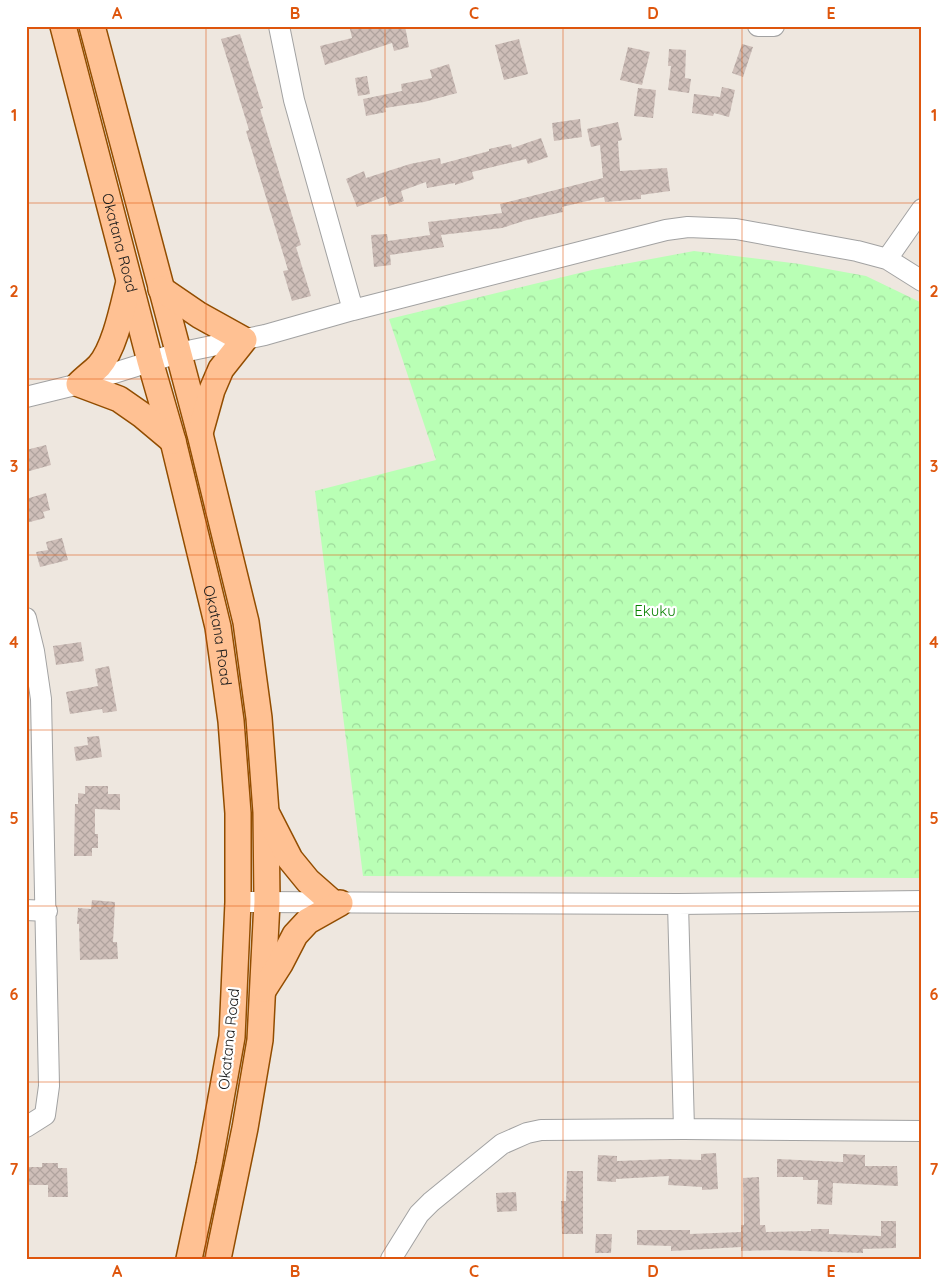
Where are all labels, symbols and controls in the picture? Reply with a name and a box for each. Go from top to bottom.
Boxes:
text: A [112,3,123,23]
text: B [290,3,300,23]
text: C [469,3,479,23]
text: D [647,3,659,23]
text: E [826,3,836,23]
text: 1 [11,105,17,125]
text: 1 [931,105,937,125]
street label: Okatana Road [98,191,142,294]
text: 2 [9,281,19,301]
text: 2 [929,281,939,301]
text: 3 [10,456,18,476]
text: 3 [930,456,938,476]
street label: Okatana Road [199,583,236,687]
park label: Ekuku [634,601,676,620]
text: 4 [9,632,19,652]
text: 4 [929,632,939,652]
text: 5 [9,808,19,828]
text: 5 [929,808,939,828]
text: 6 [10,984,19,1004]
text: 6 [930,984,939,1004]
street label: Okatana Road [214,987,243,1091]
text: 7 [10,1159,19,1179]
text: 7 [930,1159,939,1179]
text: A [112,1261,123,1281]
text: B [290,1261,300,1281]
text: C [469,1261,479,1281]
text: D [647,1261,659,1281]
text: E [826,1261,836,1281]

